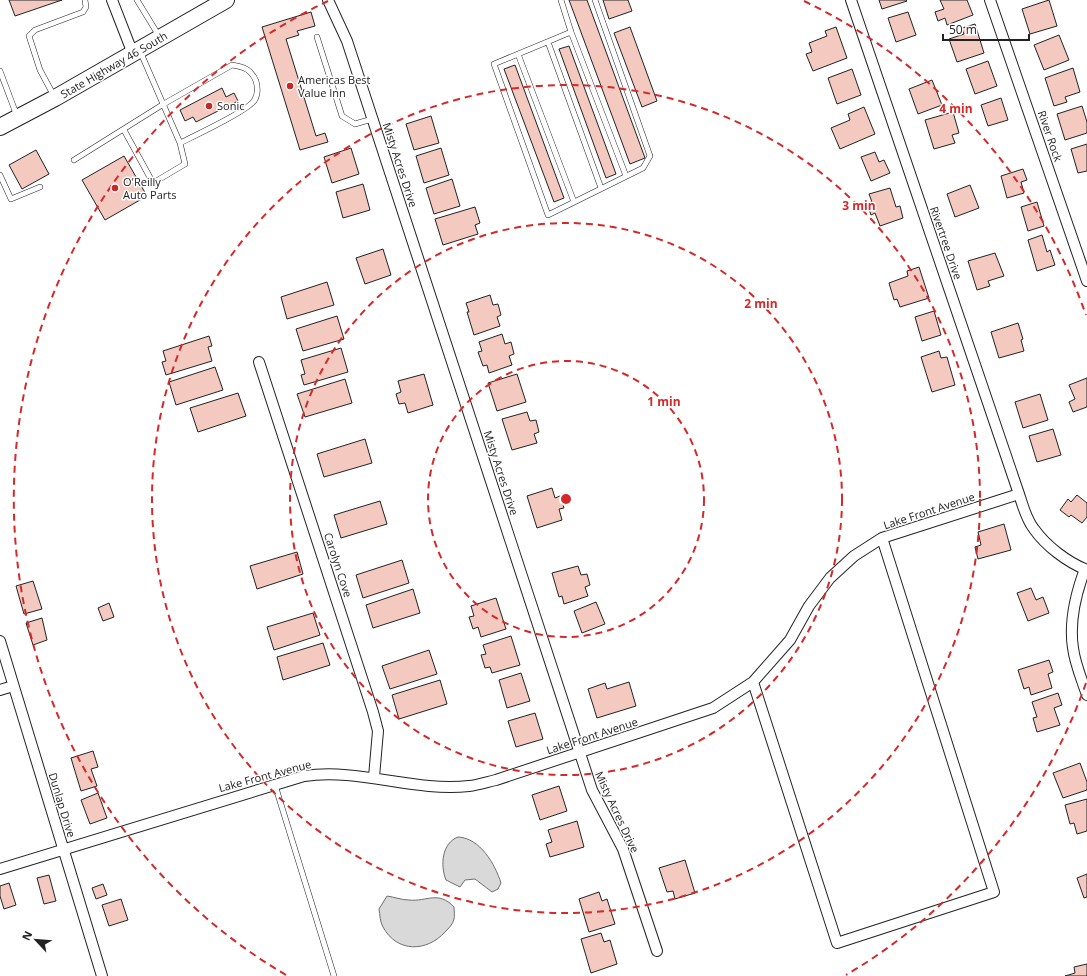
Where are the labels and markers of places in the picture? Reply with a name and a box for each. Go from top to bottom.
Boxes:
place label: Americas Best Value Inn [298,72,371,100]
marker: Americas Best Value Inn [285,81,295,91]
place label: Sonic [217,98,244,113]
marker: Sonic [204,101,214,111]
place label: O'Reilly Auto Parts [123,174,177,202]
marker: O'Reilly Auto Parts [110,183,120,193]
centre of rings [559,492,573,506]

